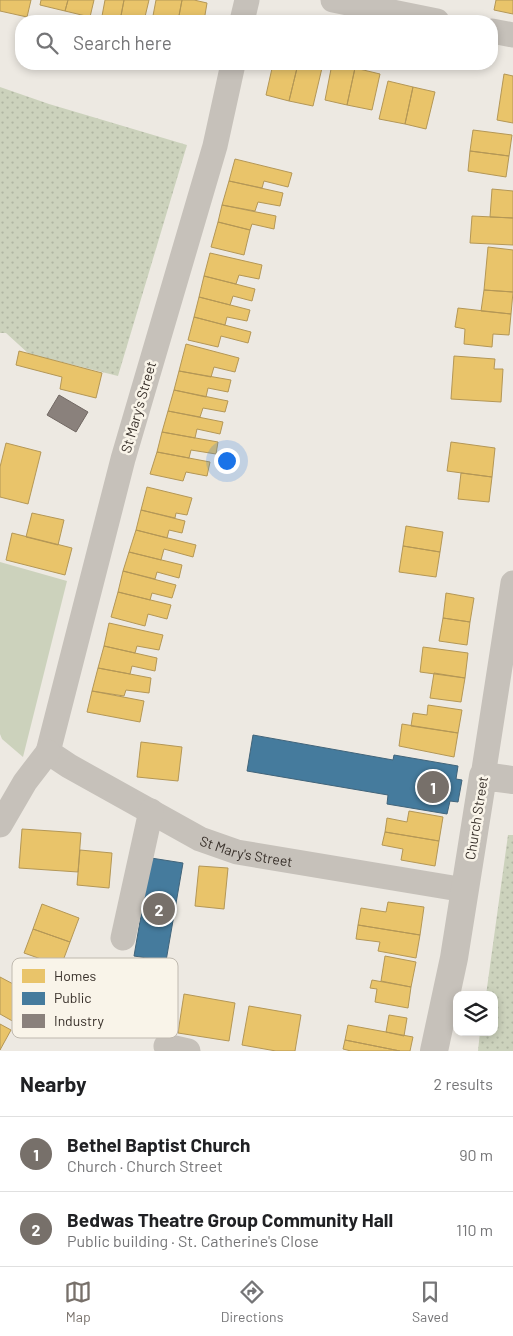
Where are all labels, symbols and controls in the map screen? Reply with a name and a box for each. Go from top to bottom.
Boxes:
search box [15,15,498,70]
icon: search [33,29,61,57]
text: Search here [73,31,172,54]
street label: St Mary's Street [117,359,159,455]
your location [214,448,240,474]
pin: 1 [417,768,449,806]
street label: Church Street [461,775,491,861]
street label: St Mary's Street [198,831,294,870]
pin: 2 [143,890,175,928]
legend [12,958,178,1038]
text: Homes [54,967,97,984]
text: Public [54,989,92,1006]
map controls [453,991,498,1036]
button: layers [453,991,498,1036]
text: Industry [54,1012,105,1029]
text: Nearby [20,1071,86,1096]
text: 2 results [434,1074,493,1093]
text: Bethel Baptist Church [67,1133,250,1156]
text: 1 [33,1145,39,1164]
text: 90 m [459,1145,493,1164]
text: Church · Church Street [67,1156,223,1175]
text: Bedwas Theatre Group Community Hall [67,1208,393,1231]
text: 2 [32,1220,40,1239]
text: 110 m [456,1220,493,1239]
text: Public building · St. Catherine's Close [67,1231,319,1250]
tab: Map [64,1278,92,1325]
tab: Directions [221,1278,283,1325]
tab: Saved [412,1278,449,1325]

